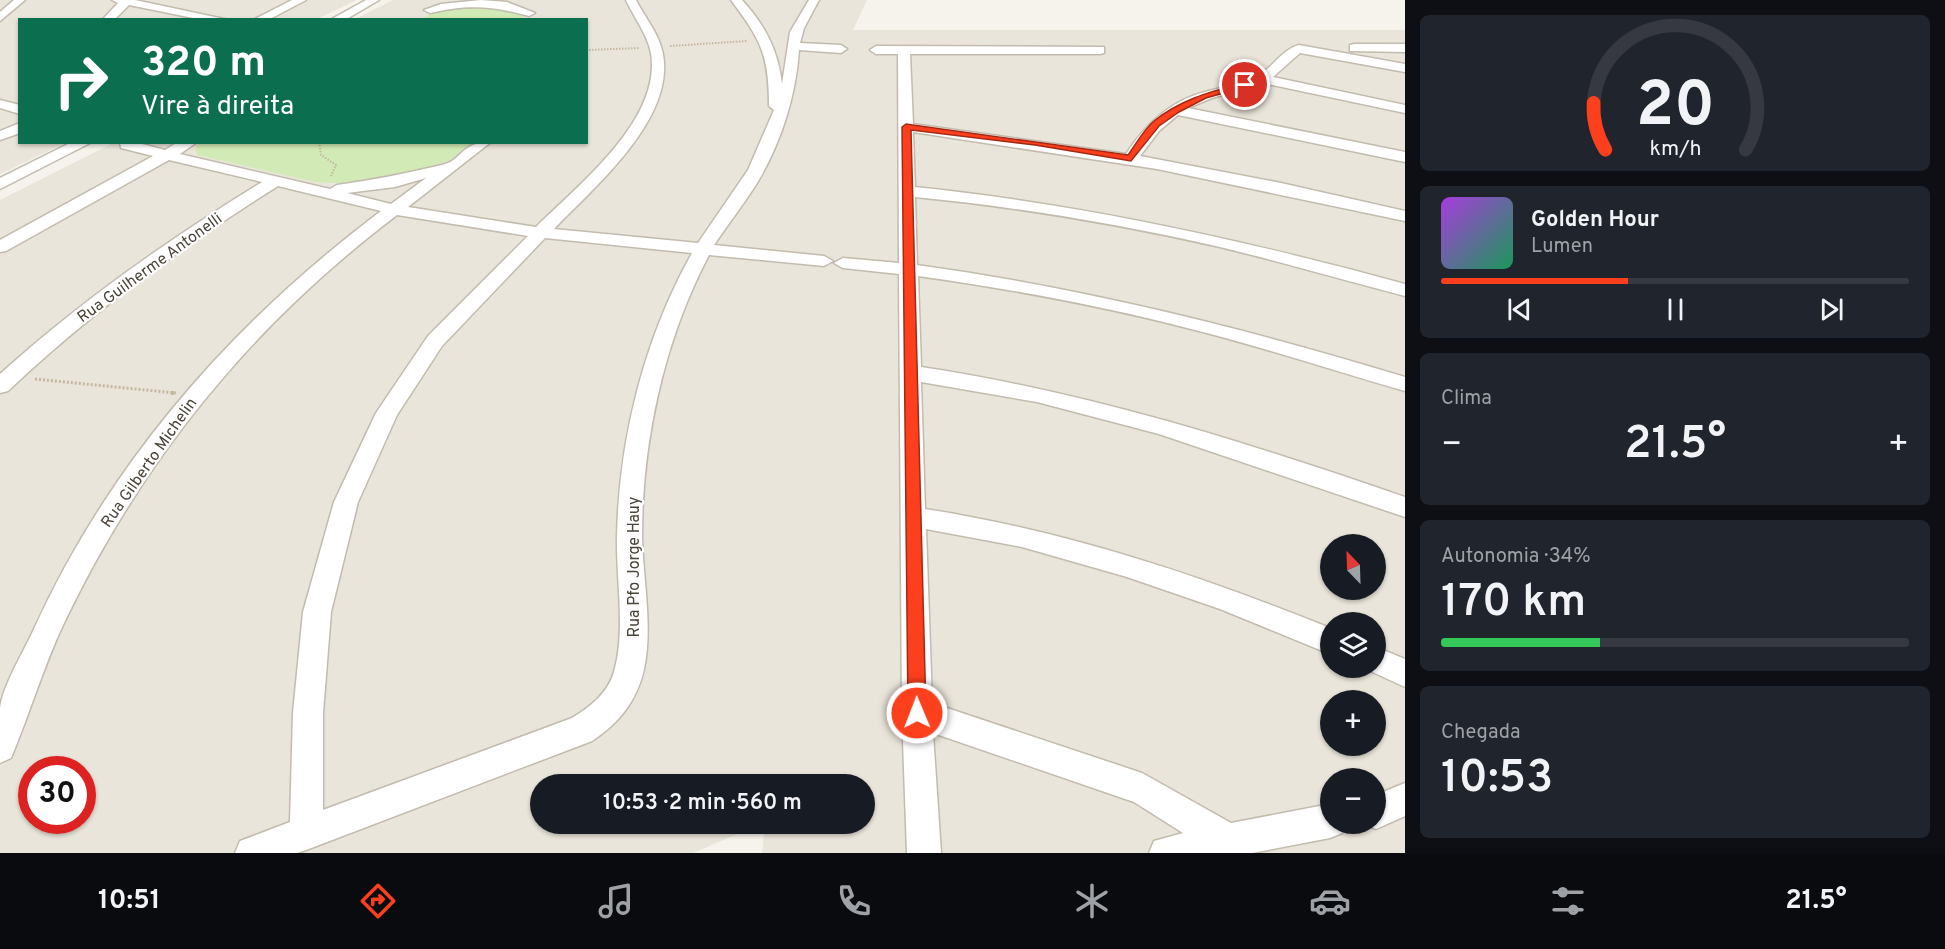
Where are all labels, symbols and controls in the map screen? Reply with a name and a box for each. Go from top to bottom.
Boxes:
text: 320 m [141,38,266,91]
icon: right [42,42,120,120]
pin [1219,59,1270,110]
icon: arrive [1228,68,1261,101]
text: 20 [1635,69,1715,148]
text: Vire à direita [141,90,294,124]
text: km/h [1649,136,1701,163]
text: Golden Hour [1531,207,1659,234]
street label: Rua Guilherme Antonelli [74,209,227,328]
text: Lumen [1531,234,1593,260]
icon: previous [1503,293,1536,326]
icon: pause [1659,293,1692,326]
icon: next [1815,293,1848,326]
text: Clima [1441,386,1492,412]
street label: Rua Gilberto Michelin [97,394,202,532]
text: 21.5° [1624,417,1726,474]
text: − [1441,425,1462,467]
text: + [1888,425,1909,467]
street label: Rua Pfo Jorge Hauy [625,497,645,637]
north arrow [1320,534,1386,600]
map controls [1320,534,1386,834]
text: Autonomia · 34% [1441,544,1591,570]
text: 170 km [1441,575,1586,632]
button: layers [1320,612,1386,678]
position arrow [885,681,949,745]
button: + [1320,690,1386,756]
text: Chegada [1441,720,1521,746]
text: 10:53 [1441,751,1553,808]
speed limit sign: 30 [18,756,96,834]
button: − [1320,768,1386,834]
text: 10:53 · 2 min · 560 m [603,790,802,817]
icon: directions [357,880,399,922]
icon: music [595,880,637,922]
icon: phone [833,880,875,922]
icon: climate [1071,880,1113,922]
icon: car [1309,880,1351,922]
icon: filters [1547,880,1589,922]
text: 10:51 [98,884,160,918]
text: 21.5° [1785,884,1847,918]

